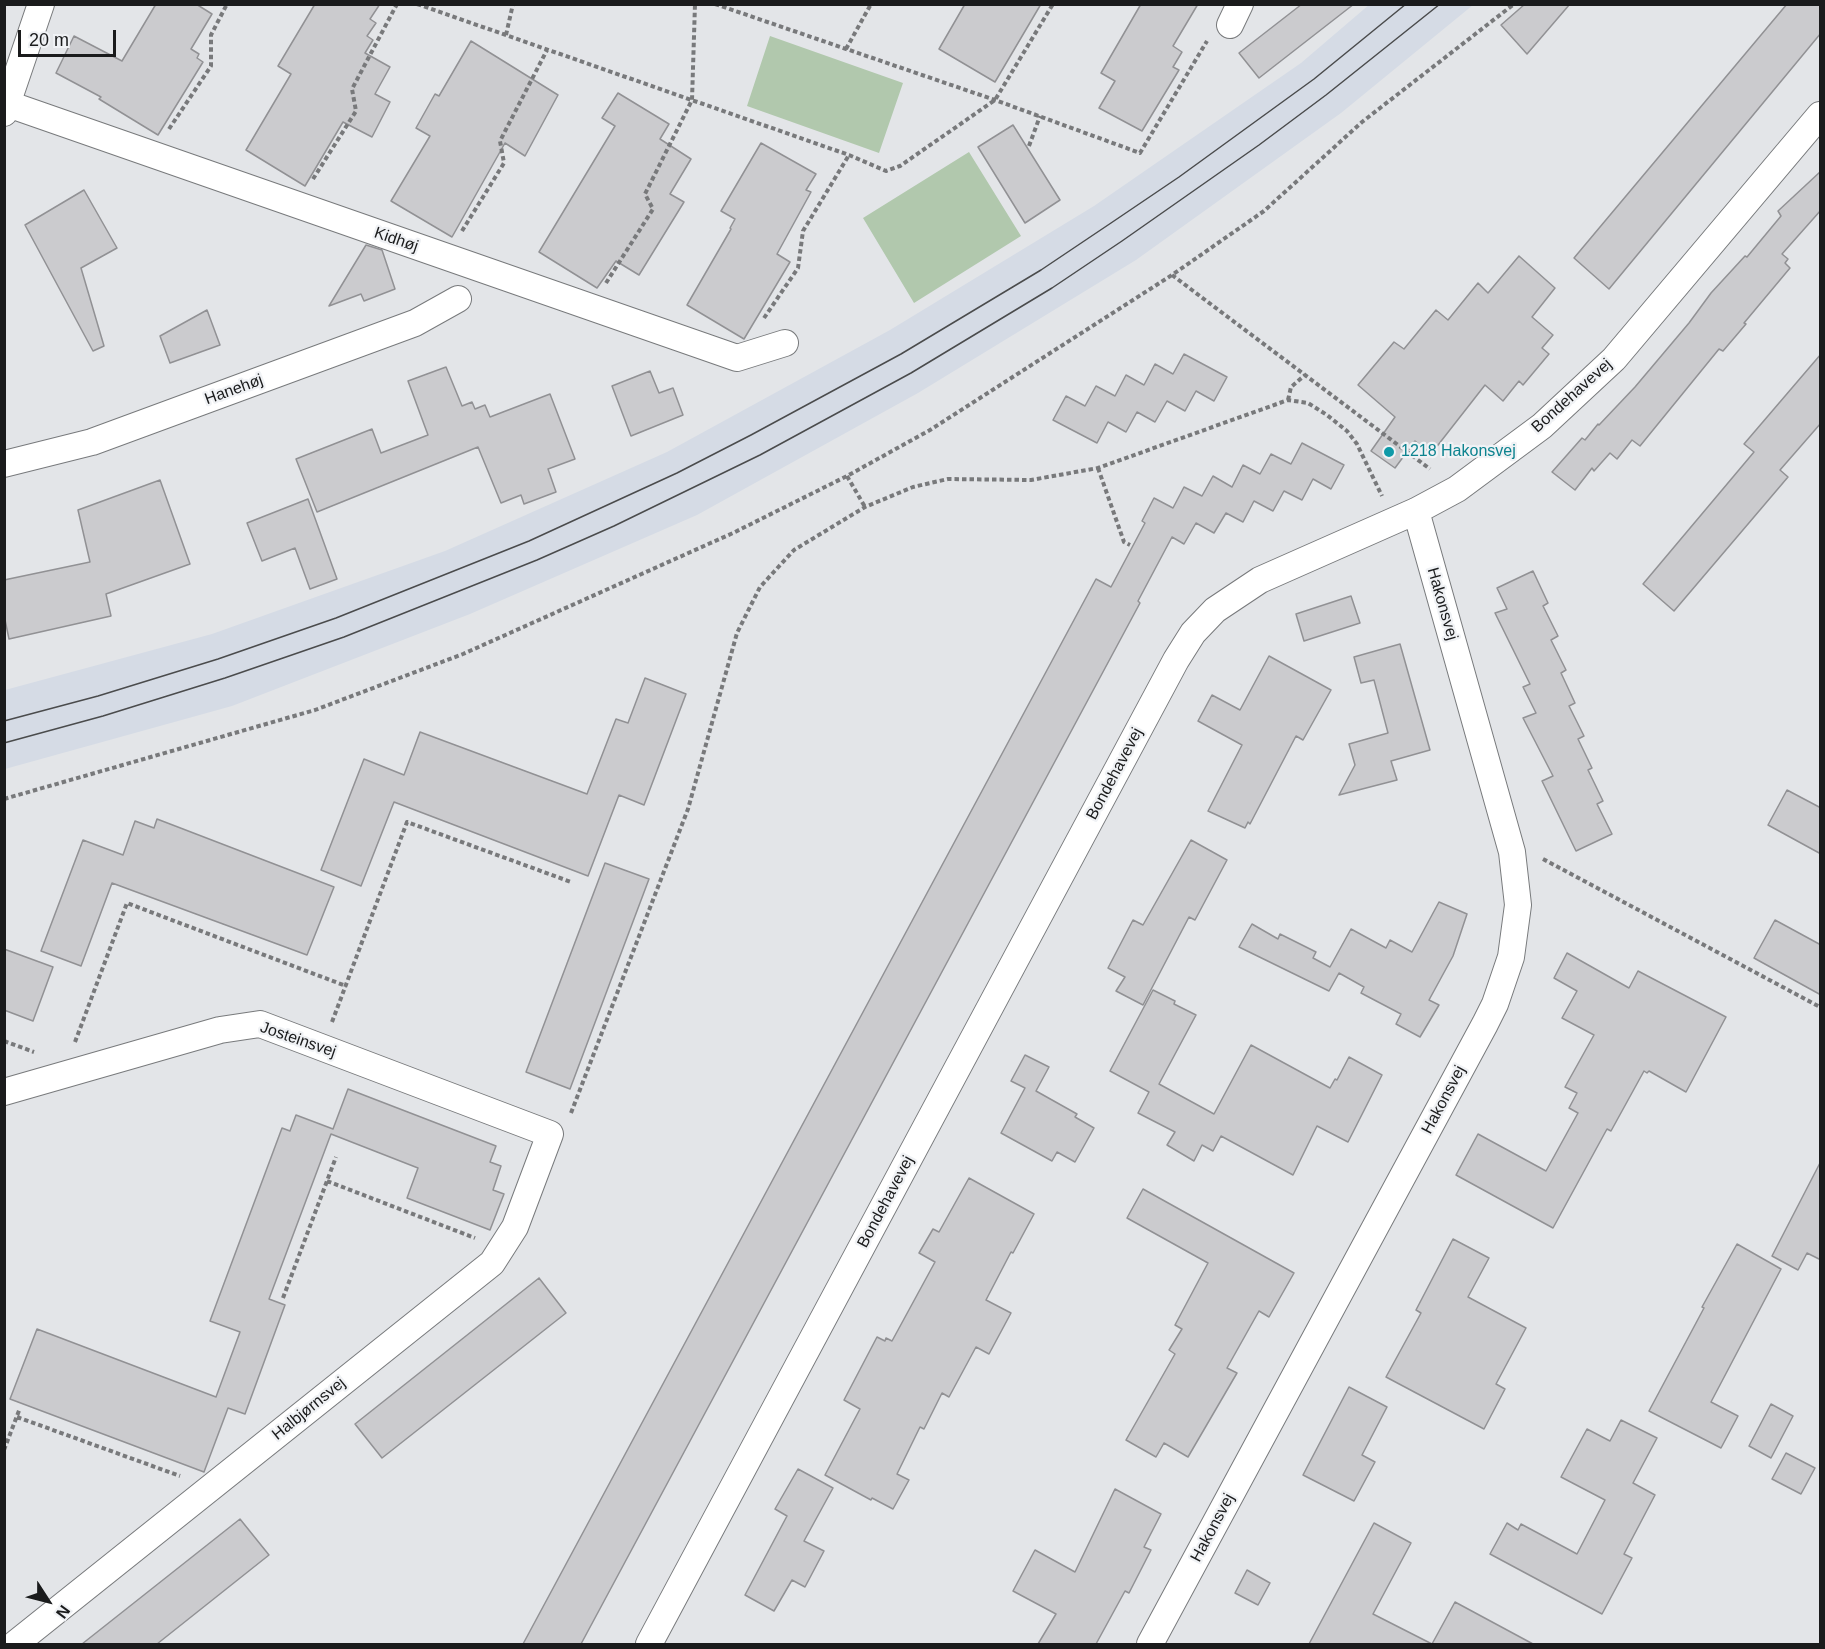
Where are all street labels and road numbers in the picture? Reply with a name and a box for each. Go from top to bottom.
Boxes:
street label: Kidhøj [371,224,421,256]
street label: Bondehavevej [1528,355,1616,437]
street label: Hanehøj [202,371,266,409]
street label: Hakonsvej [1422,565,1462,643]
street label: Bondehavevej [1083,725,1147,823]
street label: Josteinsvej [257,1018,339,1062]
street label: Hakonsvej [1418,1063,1470,1137]
street label: Bondehavevej [854,1153,918,1251]
street label: Halbjørnsvej [268,1374,350,1444]
street label: Hakonsvej [1187,1491,1239,1565]

